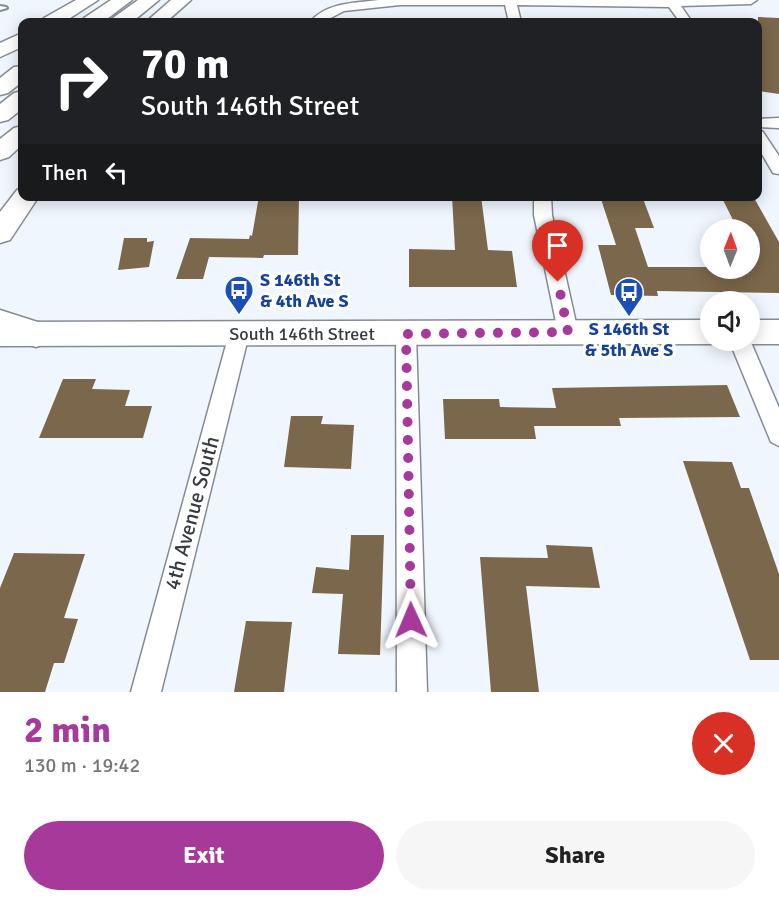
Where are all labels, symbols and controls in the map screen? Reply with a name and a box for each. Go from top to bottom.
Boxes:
text: 70 m [141,39,230,90]
icon: right [42,42,120,120]
text: South 146th Street [141,90,359,123]
icon: left [100,156,133,189]
text: Then [42,159,88,186]
north arrow [700,219,760,279]
map controls [700,219,760,351]
pin [532,220,583,282]
icon: arrive [541,229,574,262]
place label: S 146th St & 4th Ave S [260,269,349,312]
bus stop icon: S 146th St & 4th Ave S [223,274,255,316]
bus stop icon: S 146th St & 5th Ave S [613,276,645,318]
button: sound [700,291,760,351]
place label: S 146th St & 5th Ave S [585,318,673,361]
street label: South 146th Street [229,323,375,345]
street label: 4th Avenue South [159,433,225,593]
position arrow [379,588,443,652]
text: 2 min [24,708,111,753]
button: close [692,712,755,775]
text: 130 m · 19:42 [24,753,140,778]
button: Exit [24,821,384,890]
button: Share [396,821,755,890]

